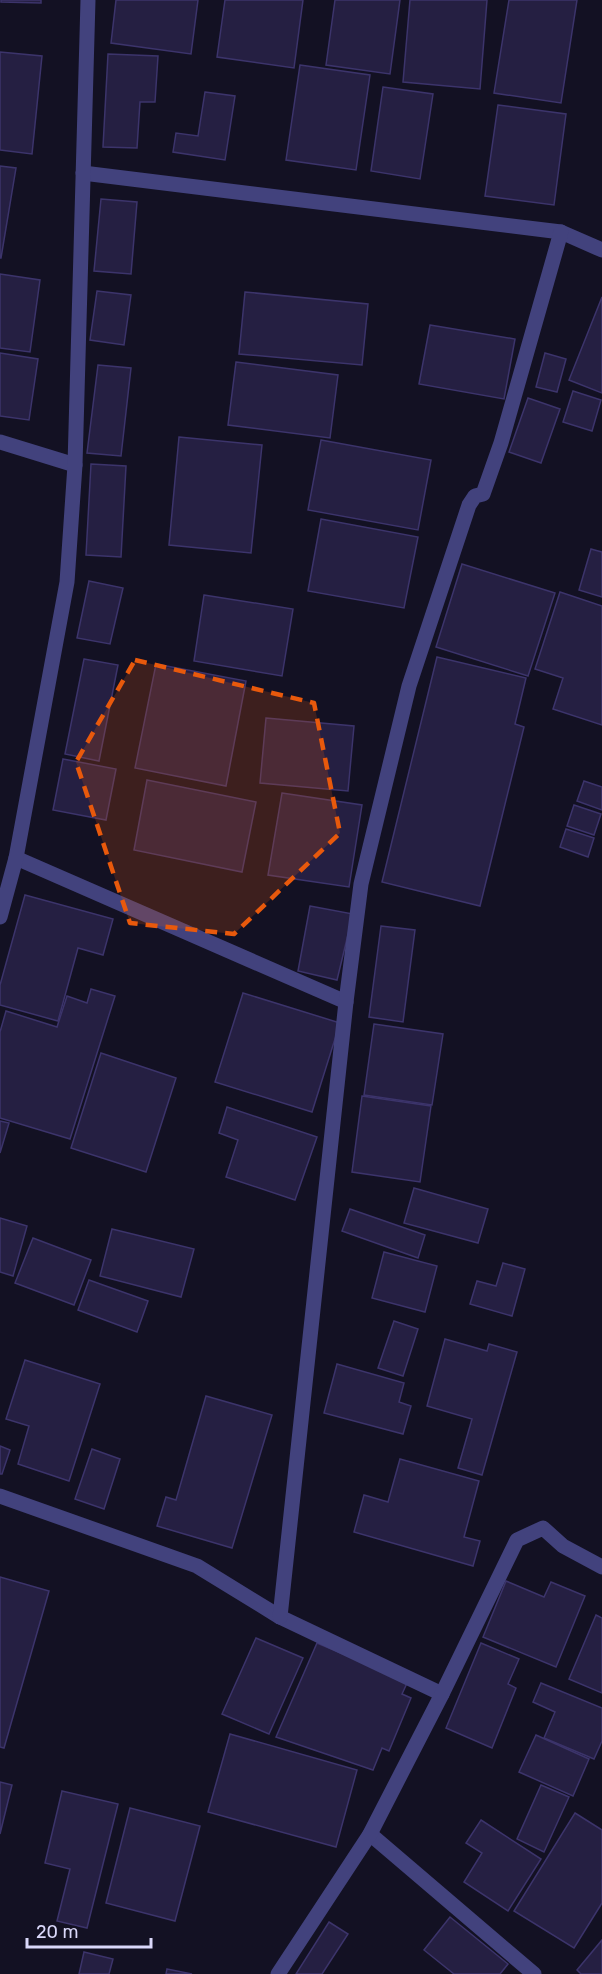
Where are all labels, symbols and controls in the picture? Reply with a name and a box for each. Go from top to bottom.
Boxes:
scale bar [27,1911,152,1949]
text: 20 m [36,1921,78,1943]

